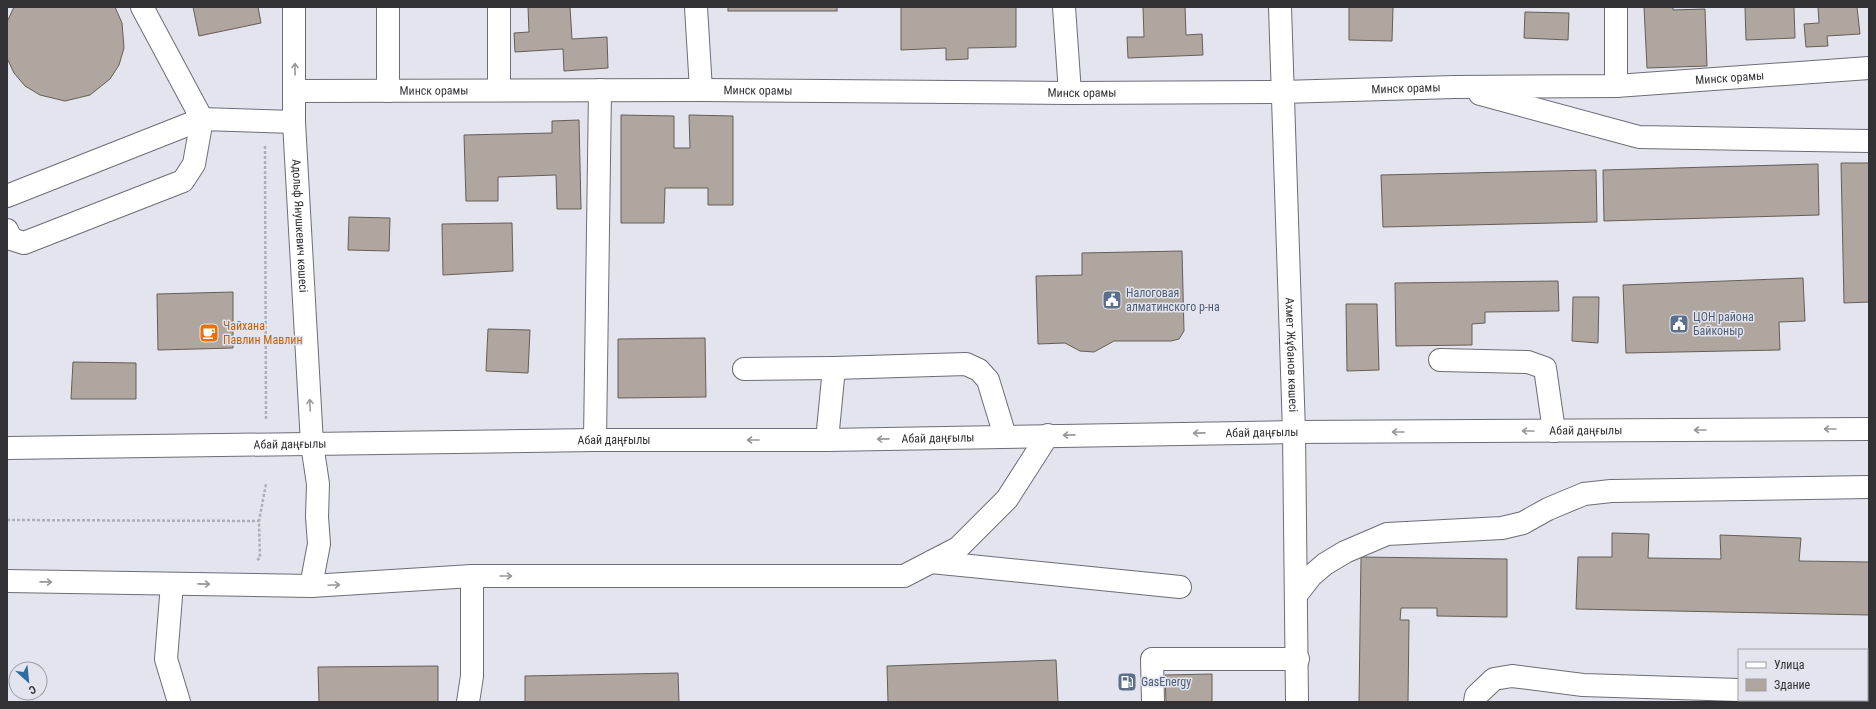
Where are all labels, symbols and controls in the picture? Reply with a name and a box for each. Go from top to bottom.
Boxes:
one-way arrow [291,63,299,76]
street label: Минск орамы [1695,68,1765,87]
street label: Минск орамы [1371,80,1441,96]
street label: Минск орамы [723,83,793,98]
street label: Минск орамы [399,84,469,98]
street label: Минск орамы [1047,86,1117,100]
street label: Адольф Янушкевич көшесі [289,159,311,293]
place label: Налоговая алматинского р-на [1126,286,1220,314]
public building icon: Налоговая алматинского р-на [1101,289,1123,311]
street label: Ахмет Жұбанов көшесі [1283,297,1300,412]
place label: ЦОН района Байконыр [1693,310,1754,338]
public building icon: ЦОН района Байконыр [1668,313,1690,335]
place label: Чайхана Павлин Мавлин [223,319,303,347]
cafe icon: Чайхана Павлин Мавлин [198,322,220,344]
one-way arrow [306,399,314,412]
street label: Абай даңғылы [1549,423,1622,438]
street label: Абай даңғылы [1225,425,1298,440]
one-way arrow [1824,425,1837,433]
one-way arrow [1694,426,1707,434]
one-way arrow [1522,427,1535,435]
one-way arrow [1392,428,1405,436]
street label: Абай даңғылы [901,430,975,446]
one-way arrow [1193,430,1206,437]
one-way arrow [1063,431,1076,439]
street label: Абай даңғылы [577,433,650,447]
one-way arrow [877,435,890,442]
one-way arrow [747,436,760,444]
street label: Абай даңғылы [253,437,327,452]
one-way arrow [499,572,512,580]
one-way arrow [39,578,52,585]
one-way arrow [197,580,210,588]
one-way arrow [327,581,340,588]
legend [1738,649,1868,701]
text: Улица [1774,658,1805,672]
north arrow [8,661,48,701]
fuel station icon: GasEnergy [1116,671,1138,693]
place label: GasEnergy [1141,675,1191,689]
text: Здание [1774,678,1811,692]
text: С [27,682,38,697]

